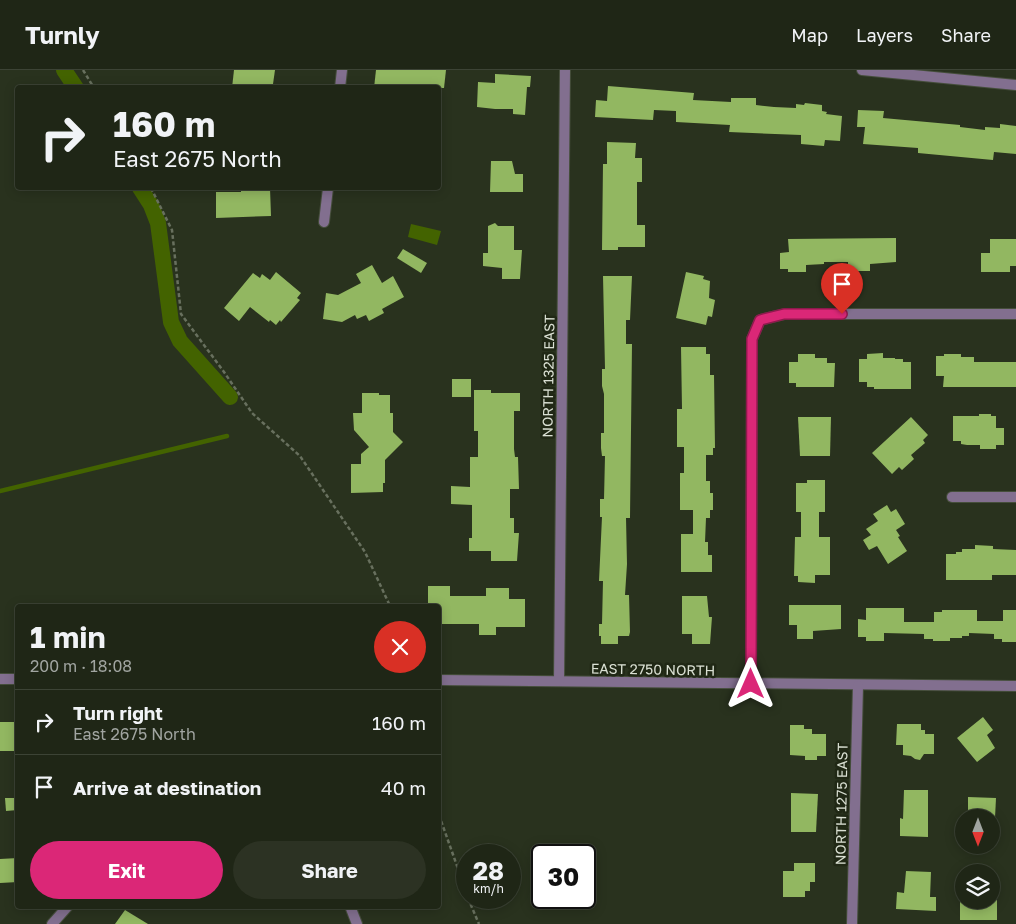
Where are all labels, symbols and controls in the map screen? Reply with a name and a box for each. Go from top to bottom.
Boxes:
text: Turnly [25,20,100,49]
text: Map [791,24,828,46]
text: Layers [856,24,913,46]
text: Share [941,24,991,46]
text: 160 m [113,103,215,145]
icon: right [30,105,95,170]
text: East 2675 North [113,145,282,172]
pin [821,263,863,314]
icon: arrive [828,270,856,298]
street label: NORTH 1325 EAST [538,314,558,438]
text: 1 min [30,619,106,655]
button: close [374,621,426,673]
text: 200 m · 18:08 [30,656,132,676]
position arrow [724,657,776,709]
street label: EAST 2750 NORTH [591,659,715,679]
text: Turn right [73,701,163,724]
icon: right [30,708,58,736]
text: 160 m [372,711,426,734]
text: East 2675 North [73,724,196,744]
street label: NORTH 1275 EAST [831,742,851,865]
icon: arrive [30,773,58,801]
text: Arrive at destination [73,776,261,799]
text: 40 m [381,776,426,799]
north arrow [955,809,1000,854]
map controls [955,809,1000,909]
button: Exit [30,841,223,899]
button: Share [233,841,426,899]
speed limit sign: 30 [531,844,596,909]
text: 28 [473,855,504,886]
button: layers [955,864,1000,909]
text: km/h [473,881,504,896]

